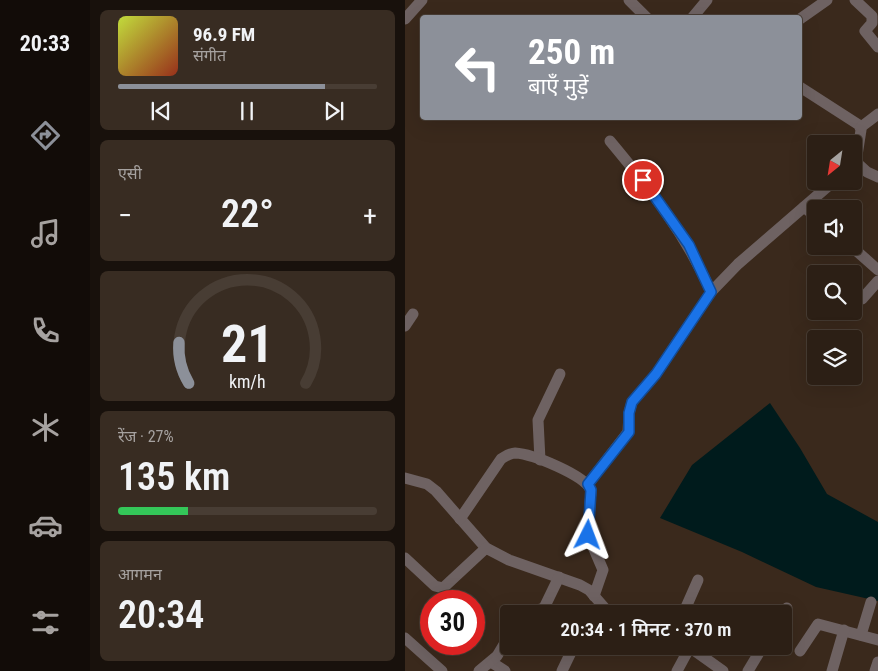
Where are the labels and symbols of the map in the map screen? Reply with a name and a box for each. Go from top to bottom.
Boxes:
north arrow [807,135,863,190]
pin [622,159,664,201]
position arrow [561,508,613,560]
speed limit sign: 30 [420,590,485,655]

